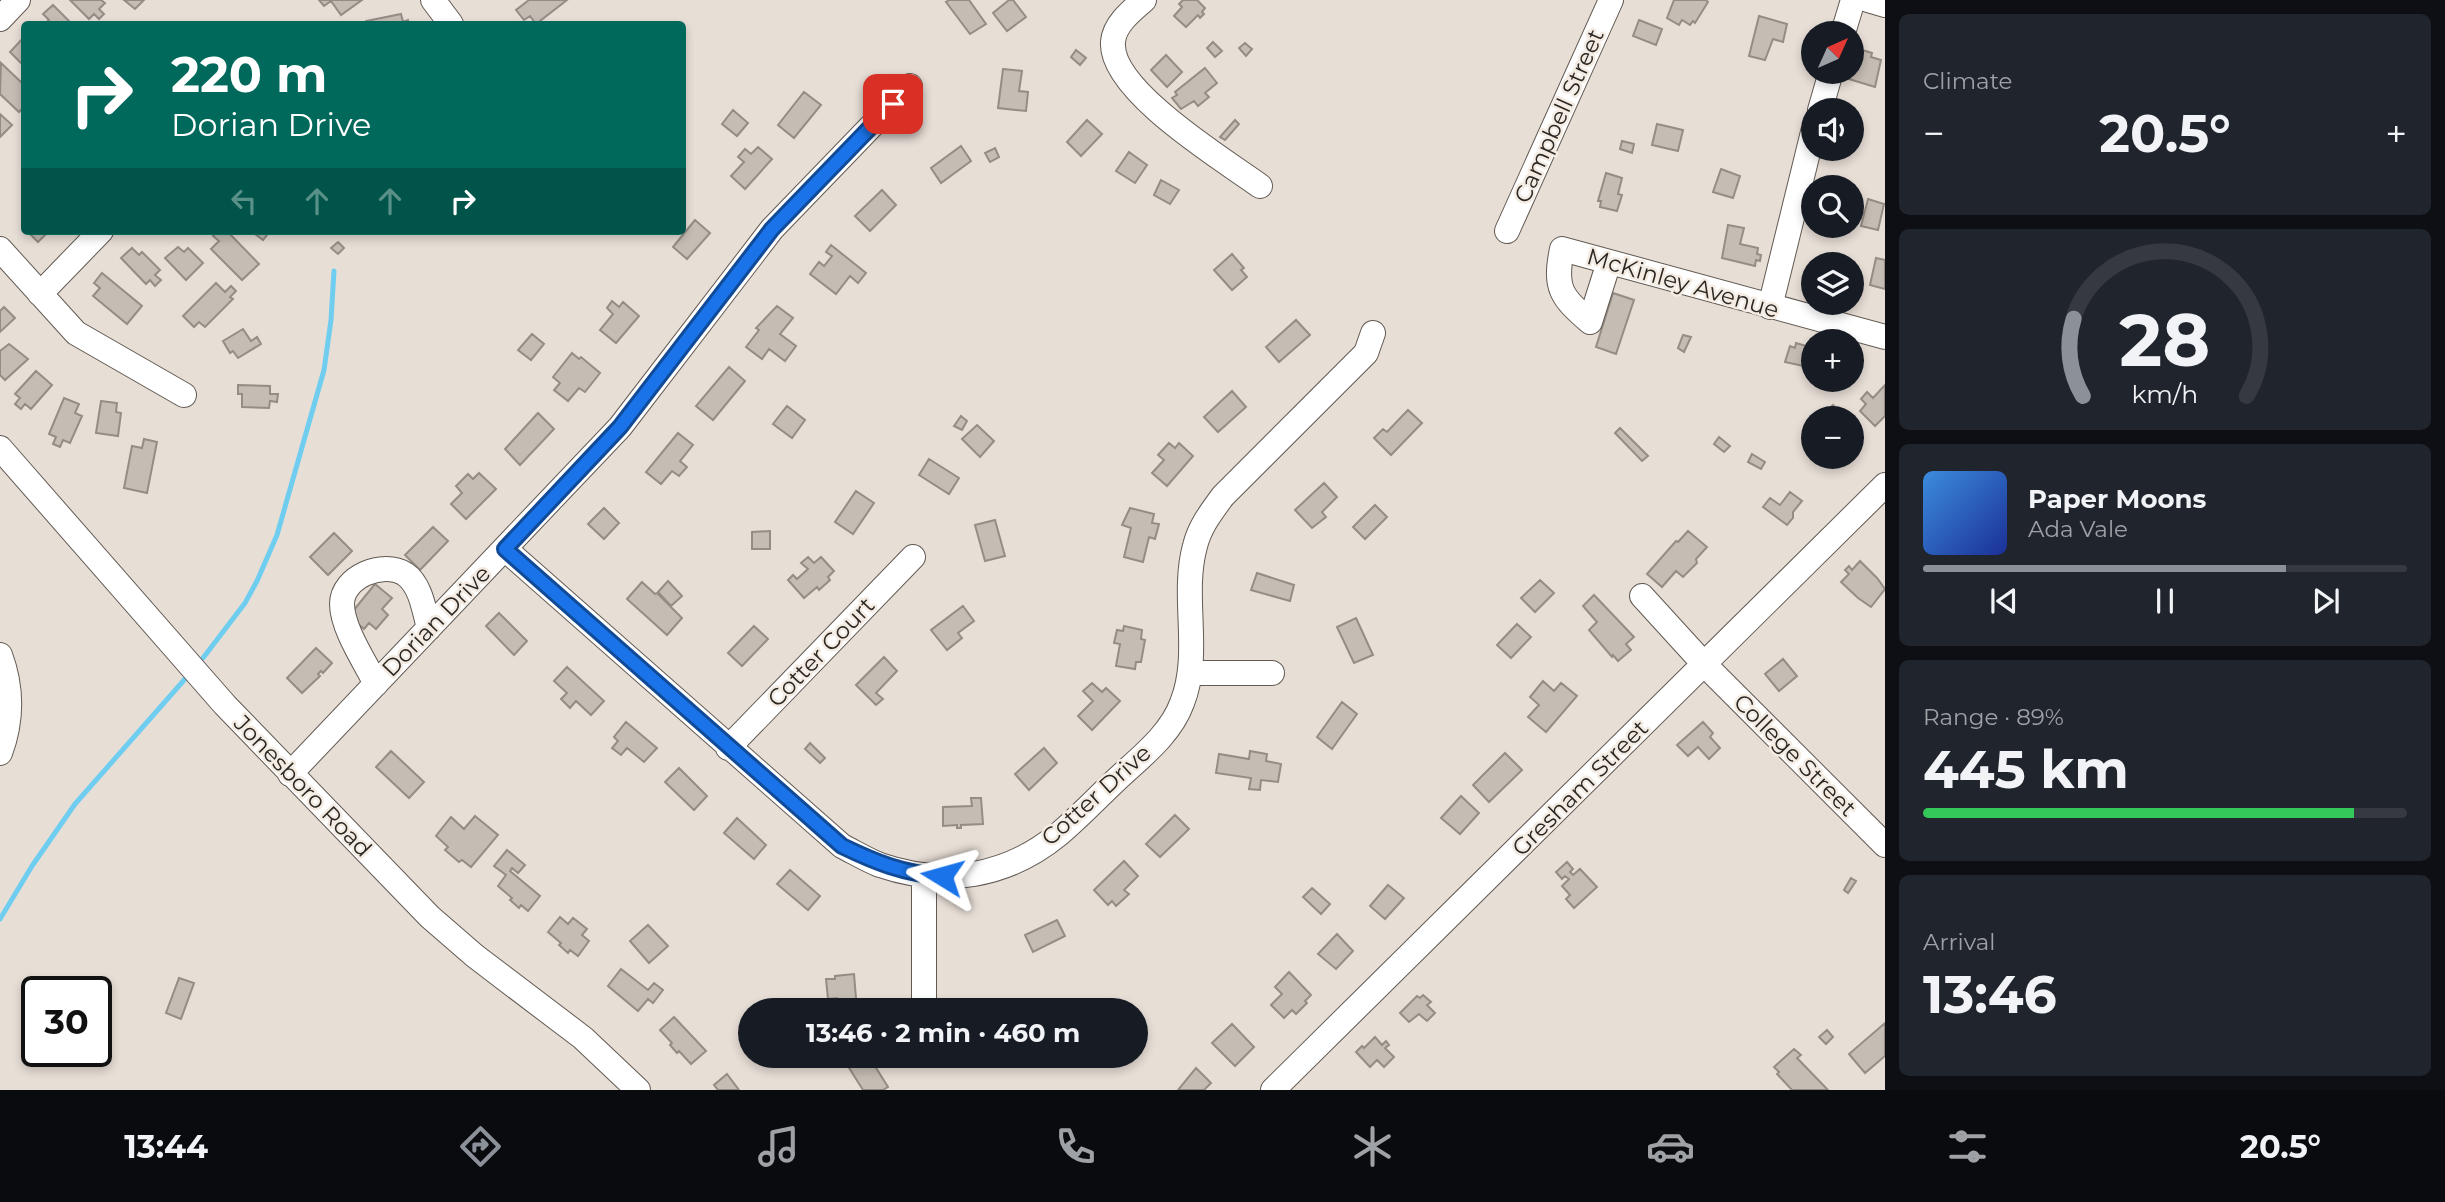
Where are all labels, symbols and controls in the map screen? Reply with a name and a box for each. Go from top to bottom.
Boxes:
north arrow [1801,21,1864,84]
map controls [1801,21,1864,469]
street label: Campbell Street [1508,25,1610,207]
text: 220 m [171,45,327,104]
icon: right [56,49,147,140]
text: Climate [1923,67,2012,95]
pin [863,74,923,134]
icon: arrive [874,85,912,123]
button: sound [1801,98,1864,161]
text: 20.5° [2099,102,2231,165]
text: Dorian Drive [171,105,371,144]
text: − [1923,110,1945,157]
text: + [2385,110,2407,157]
button: search [1801,175,1864,238]
icon: left [225,182,263,220]
icon: ahead [298,182,336,220]
icon: ahead [371,182,409,220]
icon: right [444,182,482,220]
street label: McKinley Avenue [1584,242,1782,324]
button: layers [1801,252,1864,315]
text: 28 [2120,296,2211,384]
button: + [1801,329,1864,392]
text: km/h [2132,379,2198,409]
button: − [1801,406,1864,469]
text: Paper Moons [2028,483,2206,515]
text: Ada Vale [2028,515,2128,543]
street label: Dorian Drive [376,559,496,683]
icon: previous [1985,582,2023,620]
icon: pause [2146,582,2184,620]
icon: next [2307,582,2345,620]
street label: Cotter Court [762,591,880,713]
street label: College Street [1728,688,1862,822]
text: Range · 89% [1923,703,2064,731]
street label: Jonesboro Road [228,709,378,863]
street label: Gresham Street [1506,714,1654,862]
text: 445 km [1923,738,2129,801]
street label: Cotter Drive [1036,739,1156,851]
position arrow [905,839,979,913]
text: Arrival [1923,928,1996,956]
text: 13:46 [1923,963,2057,1026]
speed limit sign: 30 [21,976,112,1067]
text: 13:46 · 2 min · 460 m [806,1017,1080,1049]
icon: directions [456,1122,505,1171]
icon: music [754,1122,803,1171]
icon: phone [1051,1122,1100,1171]
icon: climate [1348,1122,1397,1171]
icon: car [1646,1122,1695,1171]
icon: filters [1943,1122,1992,1171]
text: 13:44 [124,1127,208,1166]
text: 20.5° [2240,1127,2321,1166]

